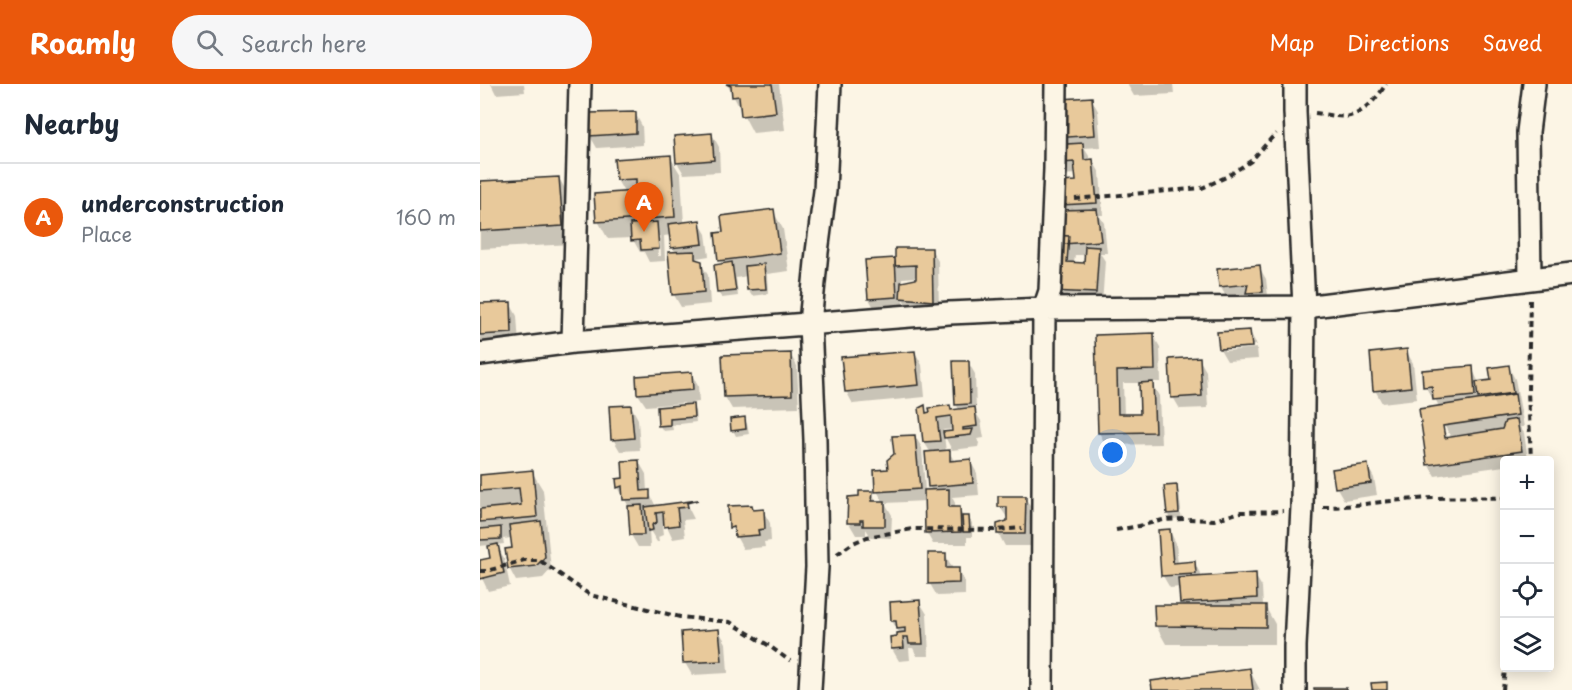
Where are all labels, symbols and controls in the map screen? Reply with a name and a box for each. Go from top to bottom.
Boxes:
search box [172,15,592,69]
text: Roamly [30,21,136,64]
icon: search [193,26,226,59]
text: Search here [241,26,367,59]
text: Map [1269,26,1314,58]
text: Directions [1347,26,1449,58]
text: Saved [1482,26,1542,58]
text: Nearby [24,104,119,143]
pin: A [624,182,664,232]
text: underconstruction [81,186,284,219]
text: A [36,202,51,232]
text: 160 m [396,202,456,232]
text: Place [81,219,132,249]
your location [1098,438,1127,467]
map controls [1500,456,1554,672]
button: + [1500,456,1554,510]
button: − [1500,510,1554,564]
button: locate [1500,564,1554,618]
button: layers [1500,618,1554,672]

